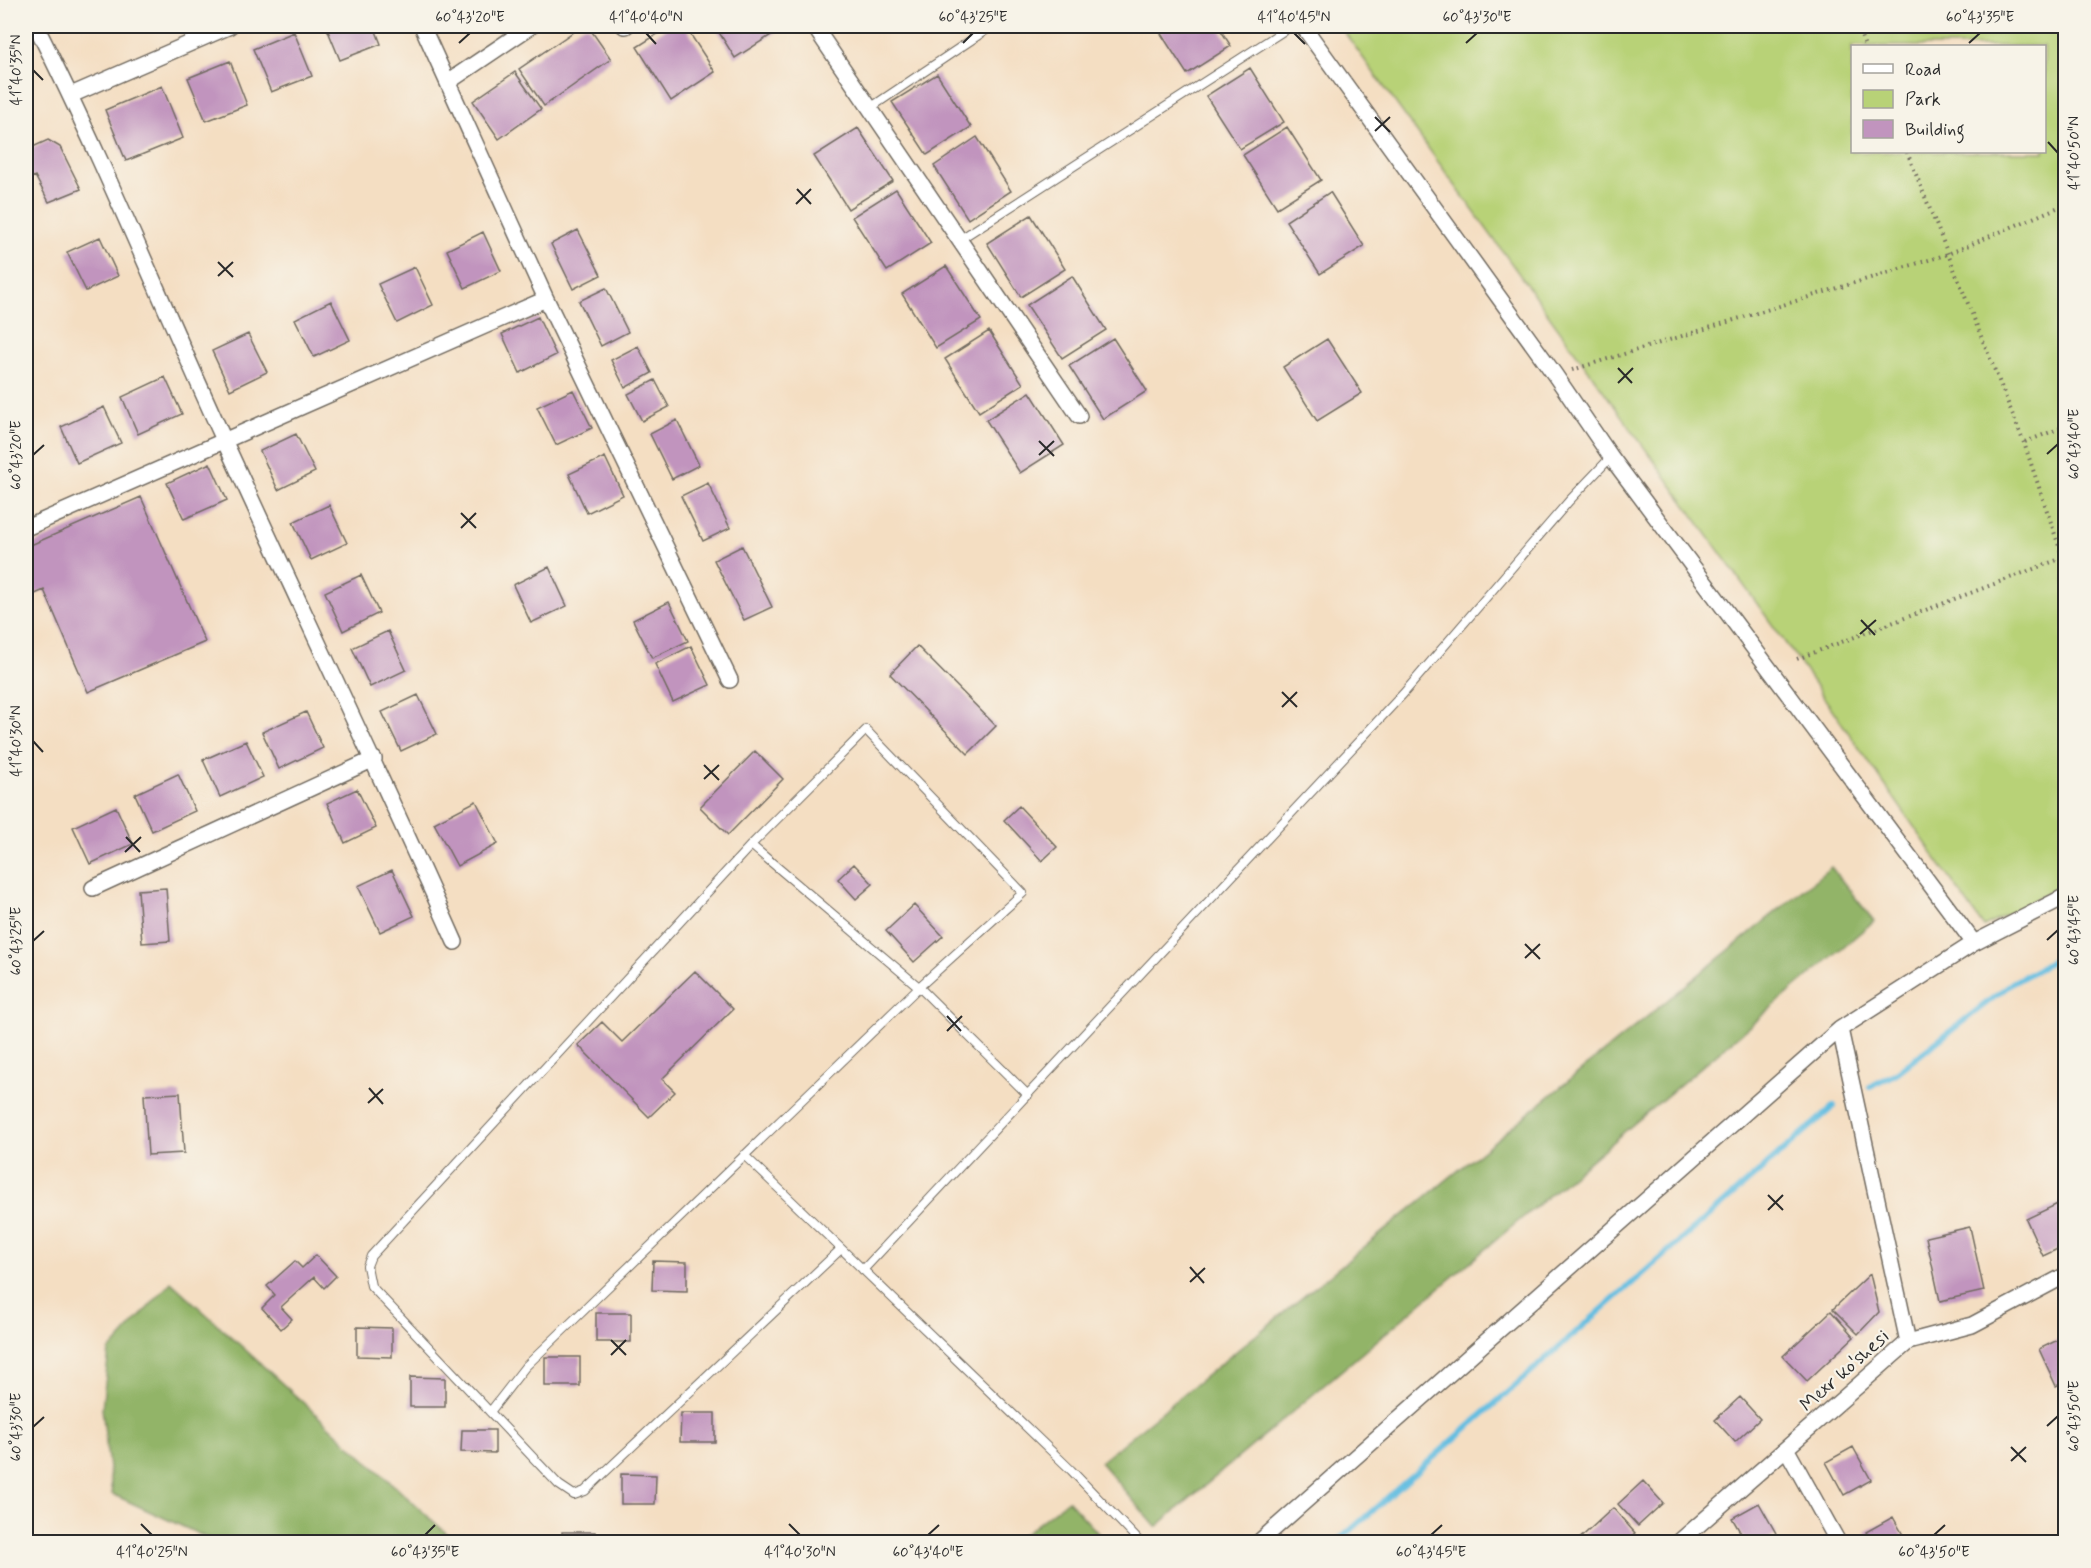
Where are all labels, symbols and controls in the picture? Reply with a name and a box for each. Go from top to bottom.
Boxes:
text: 60°43'20"E [435,8,505,28]
text: 41°40'40"N [609,8,683,28]
text: 60°43'25"E [938,8,1008,28]
text: 41°40'45"N [1258,8,1330,28]
text: 60°43'30"E [1442,8,1512,28]
text: 60°43'35"E [1946,8,2015,28]
text: 41°40'35"N [7,35,27,105]
legend [1851,45,2046,153]
text: Road [1905,58,1941,82]
text: Park [1905,88,1941,112]
text: 41°40'50"N [2065,116,2085,190]
text: Building [1905,118,1965,144]
text: 60°43'40"E [2065,408,2085,480]
text: 60°43'20"E [7,420,27,490]
text: 41°40'30"N [7,705,27,777]
text: 60°43'45"E [2065,894,2085,965]
text: 60°43'25"E [7,906,27,976]
street label: Mexr ko'shesi [1794,1324,1896,1418]
text: 60°43'50"E [2065,1380,2085,1452]
text: 60°43'30"E [7,1392,27,1462]
text: 41°40'25"N [116,1543,188,1563]
text: 60°43'35"E [391,1543,460,1563]
text: 41°40'30"N [764,1543,836,1563]
text: 60°43'40"E [892,1543,964,1563]
text: 60°43'45"E [1396,1543,1467,1563]
text: 60°43'50"E [1898,1543,1970,1563]

